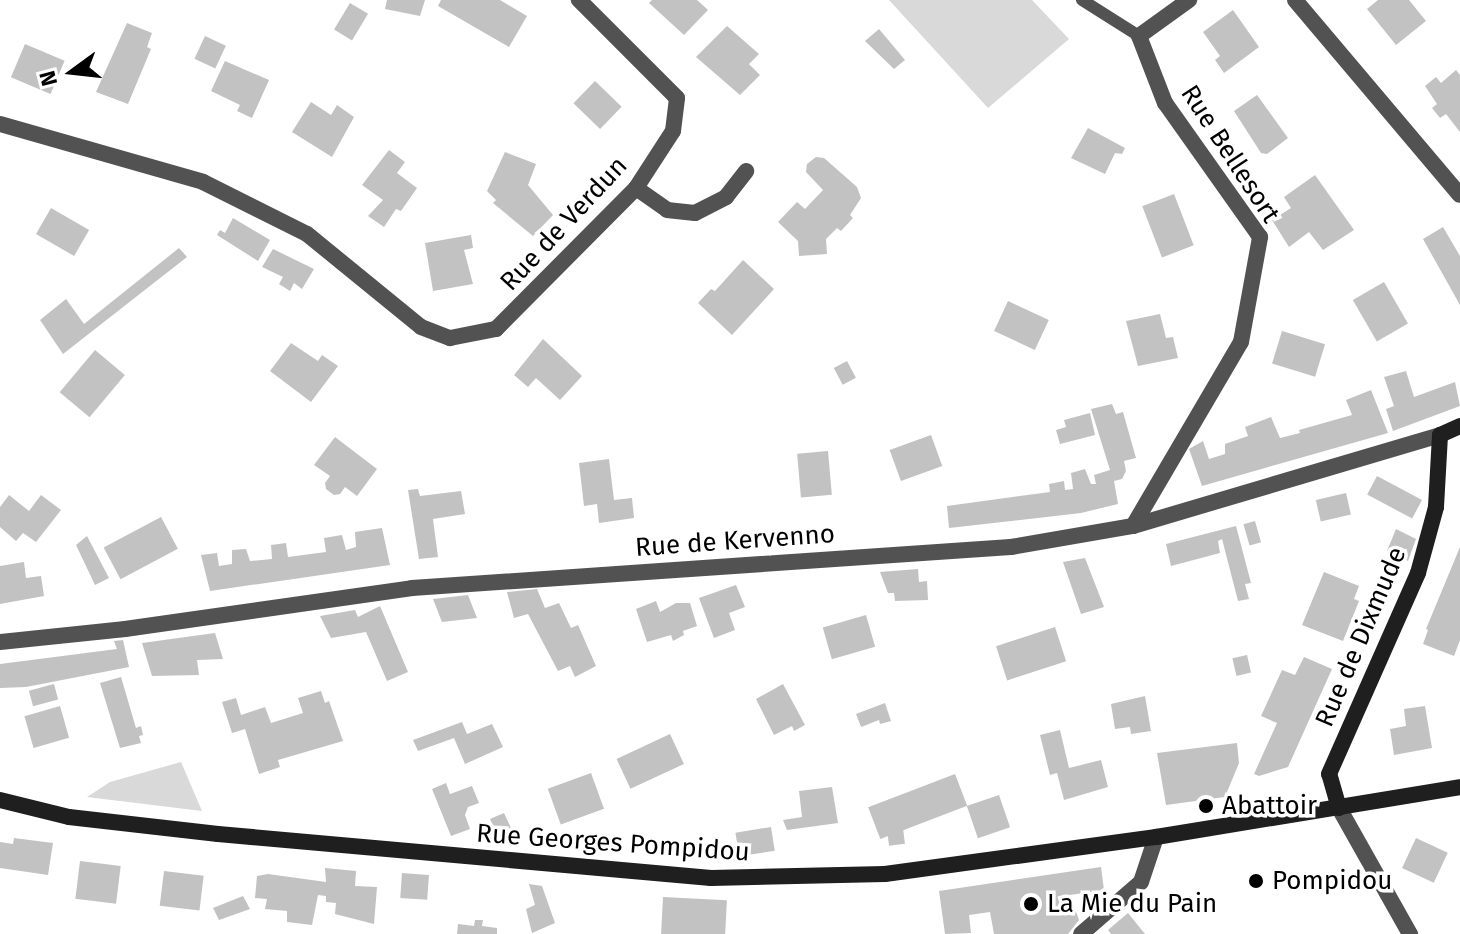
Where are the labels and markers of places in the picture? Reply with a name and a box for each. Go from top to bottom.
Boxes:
place label: Abattoir [1222,790,1317,822]
marker: Abattoir [1197,797,1215,815]
place label: Pompidou [1272,865,1392,897]
marker: Pompidou [1247,872,1265,890]
place label: La Mie du Pain [1047,888,1217,920]
marker: La Mie du Pain [1022,895,1040,913]

